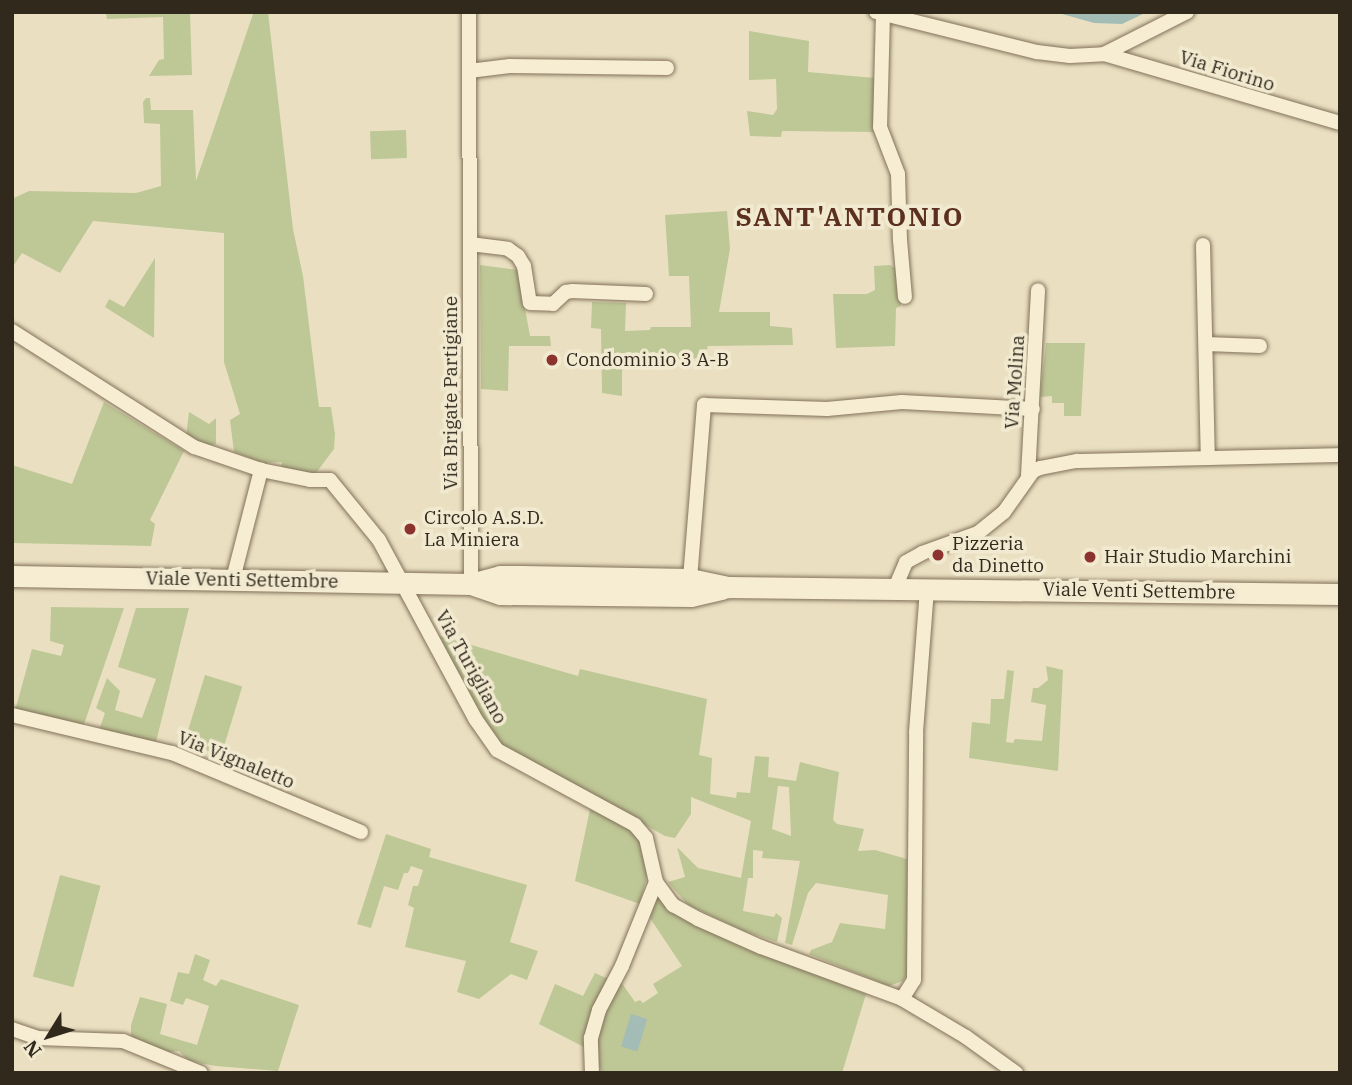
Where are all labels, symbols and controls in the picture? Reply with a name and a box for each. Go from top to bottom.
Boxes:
street label: Via Fiorino [1177,46,1277,96]
district label: SANT'ANTONIO [737,201,963,233]
street label: Via Brigate Partigiane [440,296,462,490]
street label: Via Molina [1000,334,1030,430]
place label: Condominio 3 A-B [566,349,729,371]
marker: Condominio 3 A-B [544,352,560,368]
place label: Circolo A.S.D. La Miniera [424,507,544,551]
marker: Circolo A.S.D. La Miniera [402,521,418,537]
place label: Pizzeria da Dinetto [952,533,1044,577]
place label: Hair Studio Marchini [1104,546,1292,568]
marker: Pizzeria da Dinetto [930,547,946,563]
marker: Hair Studio Marchini [1082,549,1098,565]
street label: Viale Venti Settembre [145,567,339,593]
street label: Viale Venti Settembre [1042,578,1236,604]
street label: Via Turigliano [430,606,512,728]
street label: Via Vignaletto [174,726,298,794]
north arrow [14,1001,84,1071]
text: N [18,1036,47,1062]

